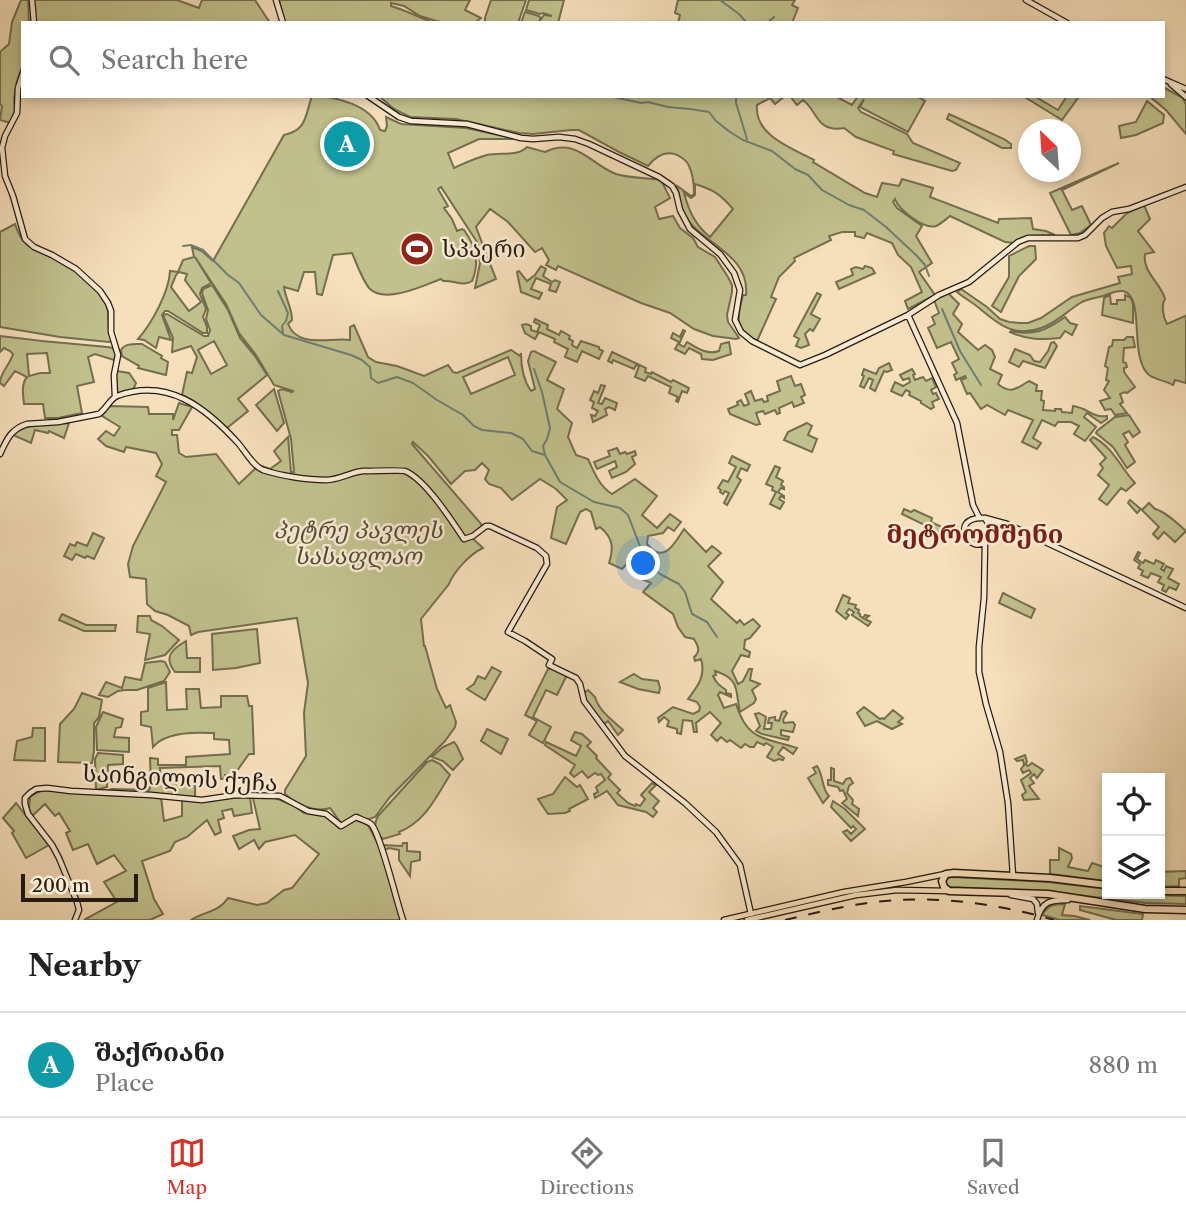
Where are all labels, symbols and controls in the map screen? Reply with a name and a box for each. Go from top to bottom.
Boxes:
search box [21,21,1165,98]
icon: search [45,41,83,79]
text: Search here [101,44,248,76]
pin: A [324,118,370,170]
north arrow [1018,119,1081,182]
sports icon: სპაერი [398,230,436,268]
place label: სპაერი [442,235,526,263]
park label: პეტრე პავლეს სასაფლაო [274,516,443,570]
district label: მეტრომშენი [887,518,1063,550]
your location [626,546,660,580]
street label: საინგილოს ქუჩა [82,759,278,797]
map controls [1102,773,1165,899]
button: locate [1102,773,1165,836]
button: layers [1102,836,1165,899]
scale bar [21,871,138,903]
text: 200 m [32,874,90,897]
text: Nearby [28,947,141,984]
text: შაქრიანი [95,1036,225,1068]
text: A [42,1051,60,1079]
text: 880 m [1089,1051,1158,1079]
text: Place [95,1069,154,1097]
tab: Map [166,1134,207,1199]
tab: Directions [540,1134,634,1199]
tab: Saved [967,1134,1020,1199]

